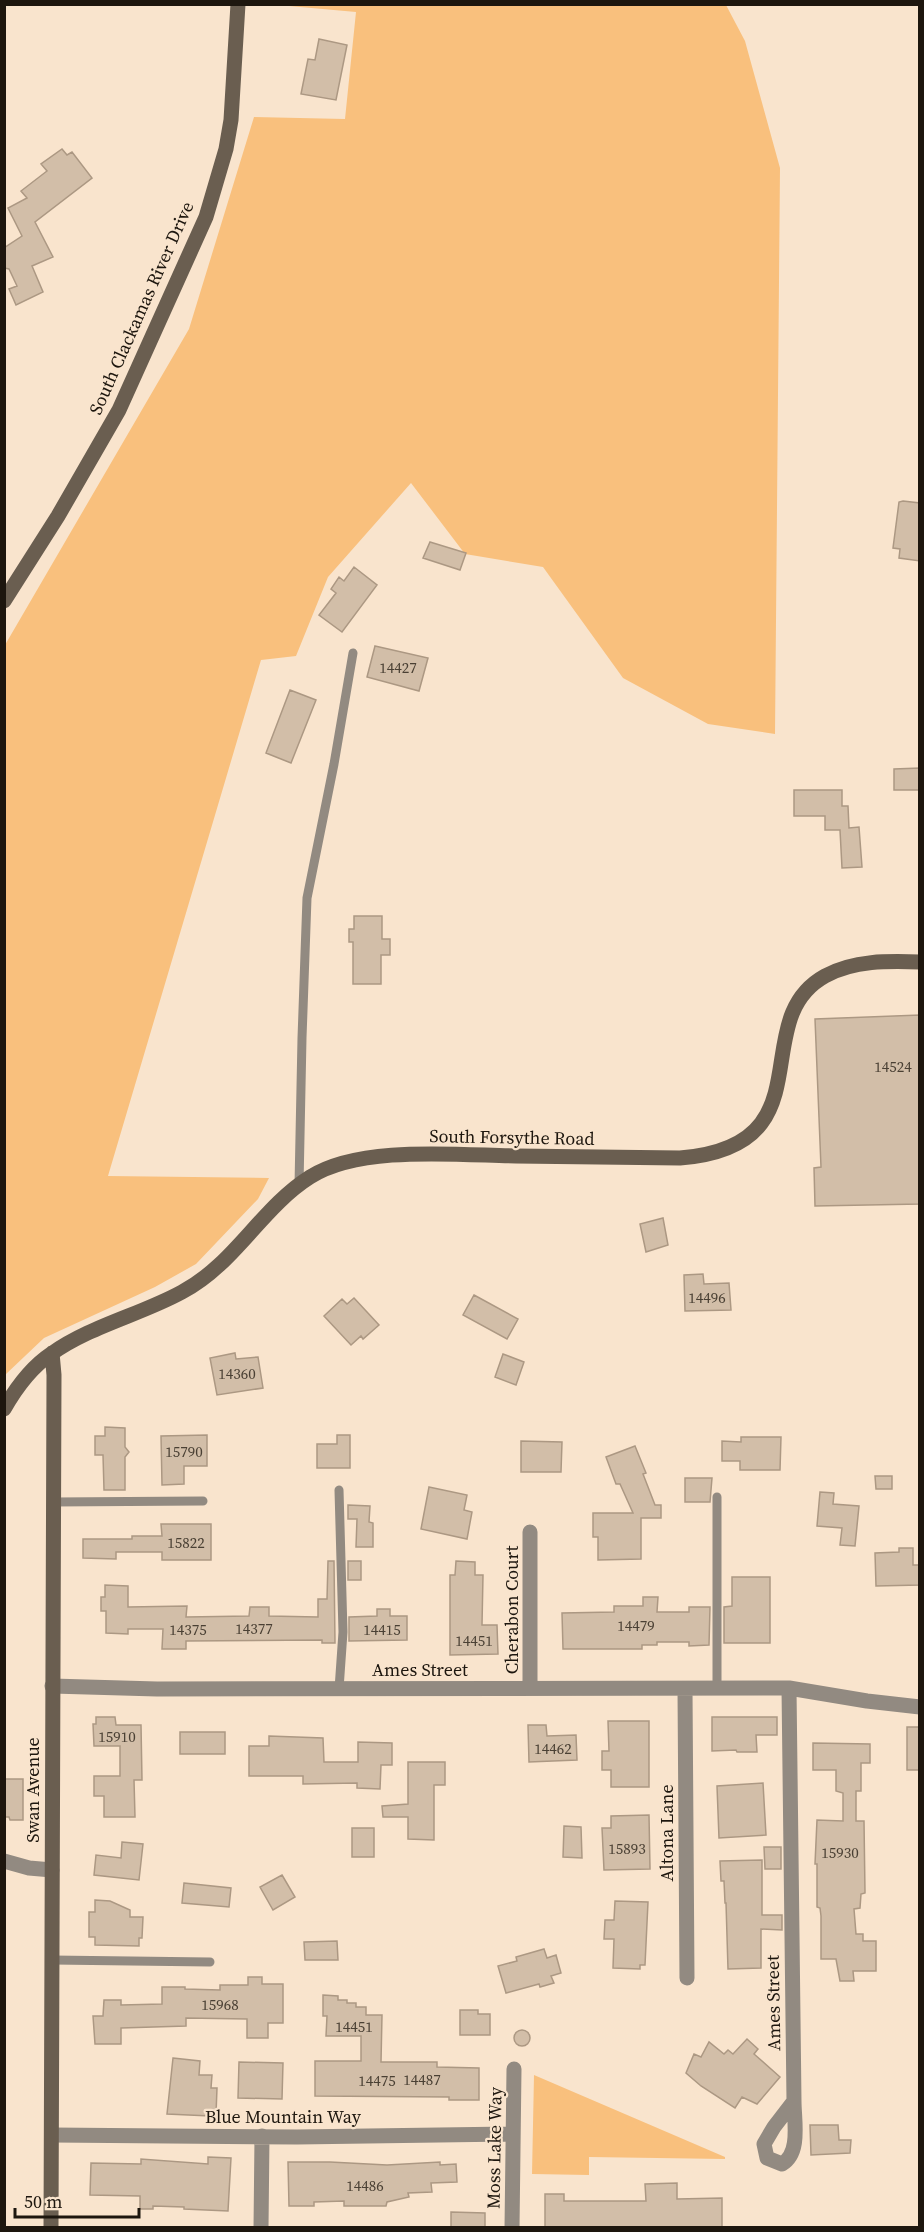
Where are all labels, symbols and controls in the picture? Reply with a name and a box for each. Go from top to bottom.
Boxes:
street label: South Clackamas River Drive [83,197,199,419]
house number: 14427 [379,657,417,678]
house number: 14524 [874,1056,912,1077]
street label: South Forsythe Road [429,1123,595,1151]
house number: 14496 [688,1287,726,1308]
house number: 14360 [218,1363,256,1384]
house number: 15790 [165,1441,203,1462]
house number: 15822 [167,1532,205,1553]
street label: Cherabon Court [499,1546,524,1674]
house number: 14479 [617,1615,655,1636]
house number: 14377 [235,1618,273,1639]
house number: 14375 [169,1619,207,1640]
house number: 14415 [363,1619,401,1640]
house number: 14451 [455,1630,493,1651]
street label: Ames Street [372,1657,468,1682]
house number: 15910 [98,1726,136,1747]
street label: Swan Avenue [20,1737,45,1843]
house number: 14462 [534,1738,572,1759]
street label: Altona Lane [654,1784,679,1882]
house number: 15893 [608,1838,646,1859]
house number: 15930 [821,1842,859,1863]
street label: Ames Street [760,1955,786,2051]
house number: 15968 [201,1994,239,2015]
house number: 14451 [335,2016,373,2037]
house number: 14487 [403,2069,441,2090]
house number: 14475 [358,2070,396,2091]
street label: Moss Lake Way [480,2086,508,2209]
street label: Blue Mountain Way [205,2104,362,2129]
house number: 14486 [346,2175,384,2196]
scale bar [15,2181,140,2219]
text: 50 m [24,2189,62,2214]

